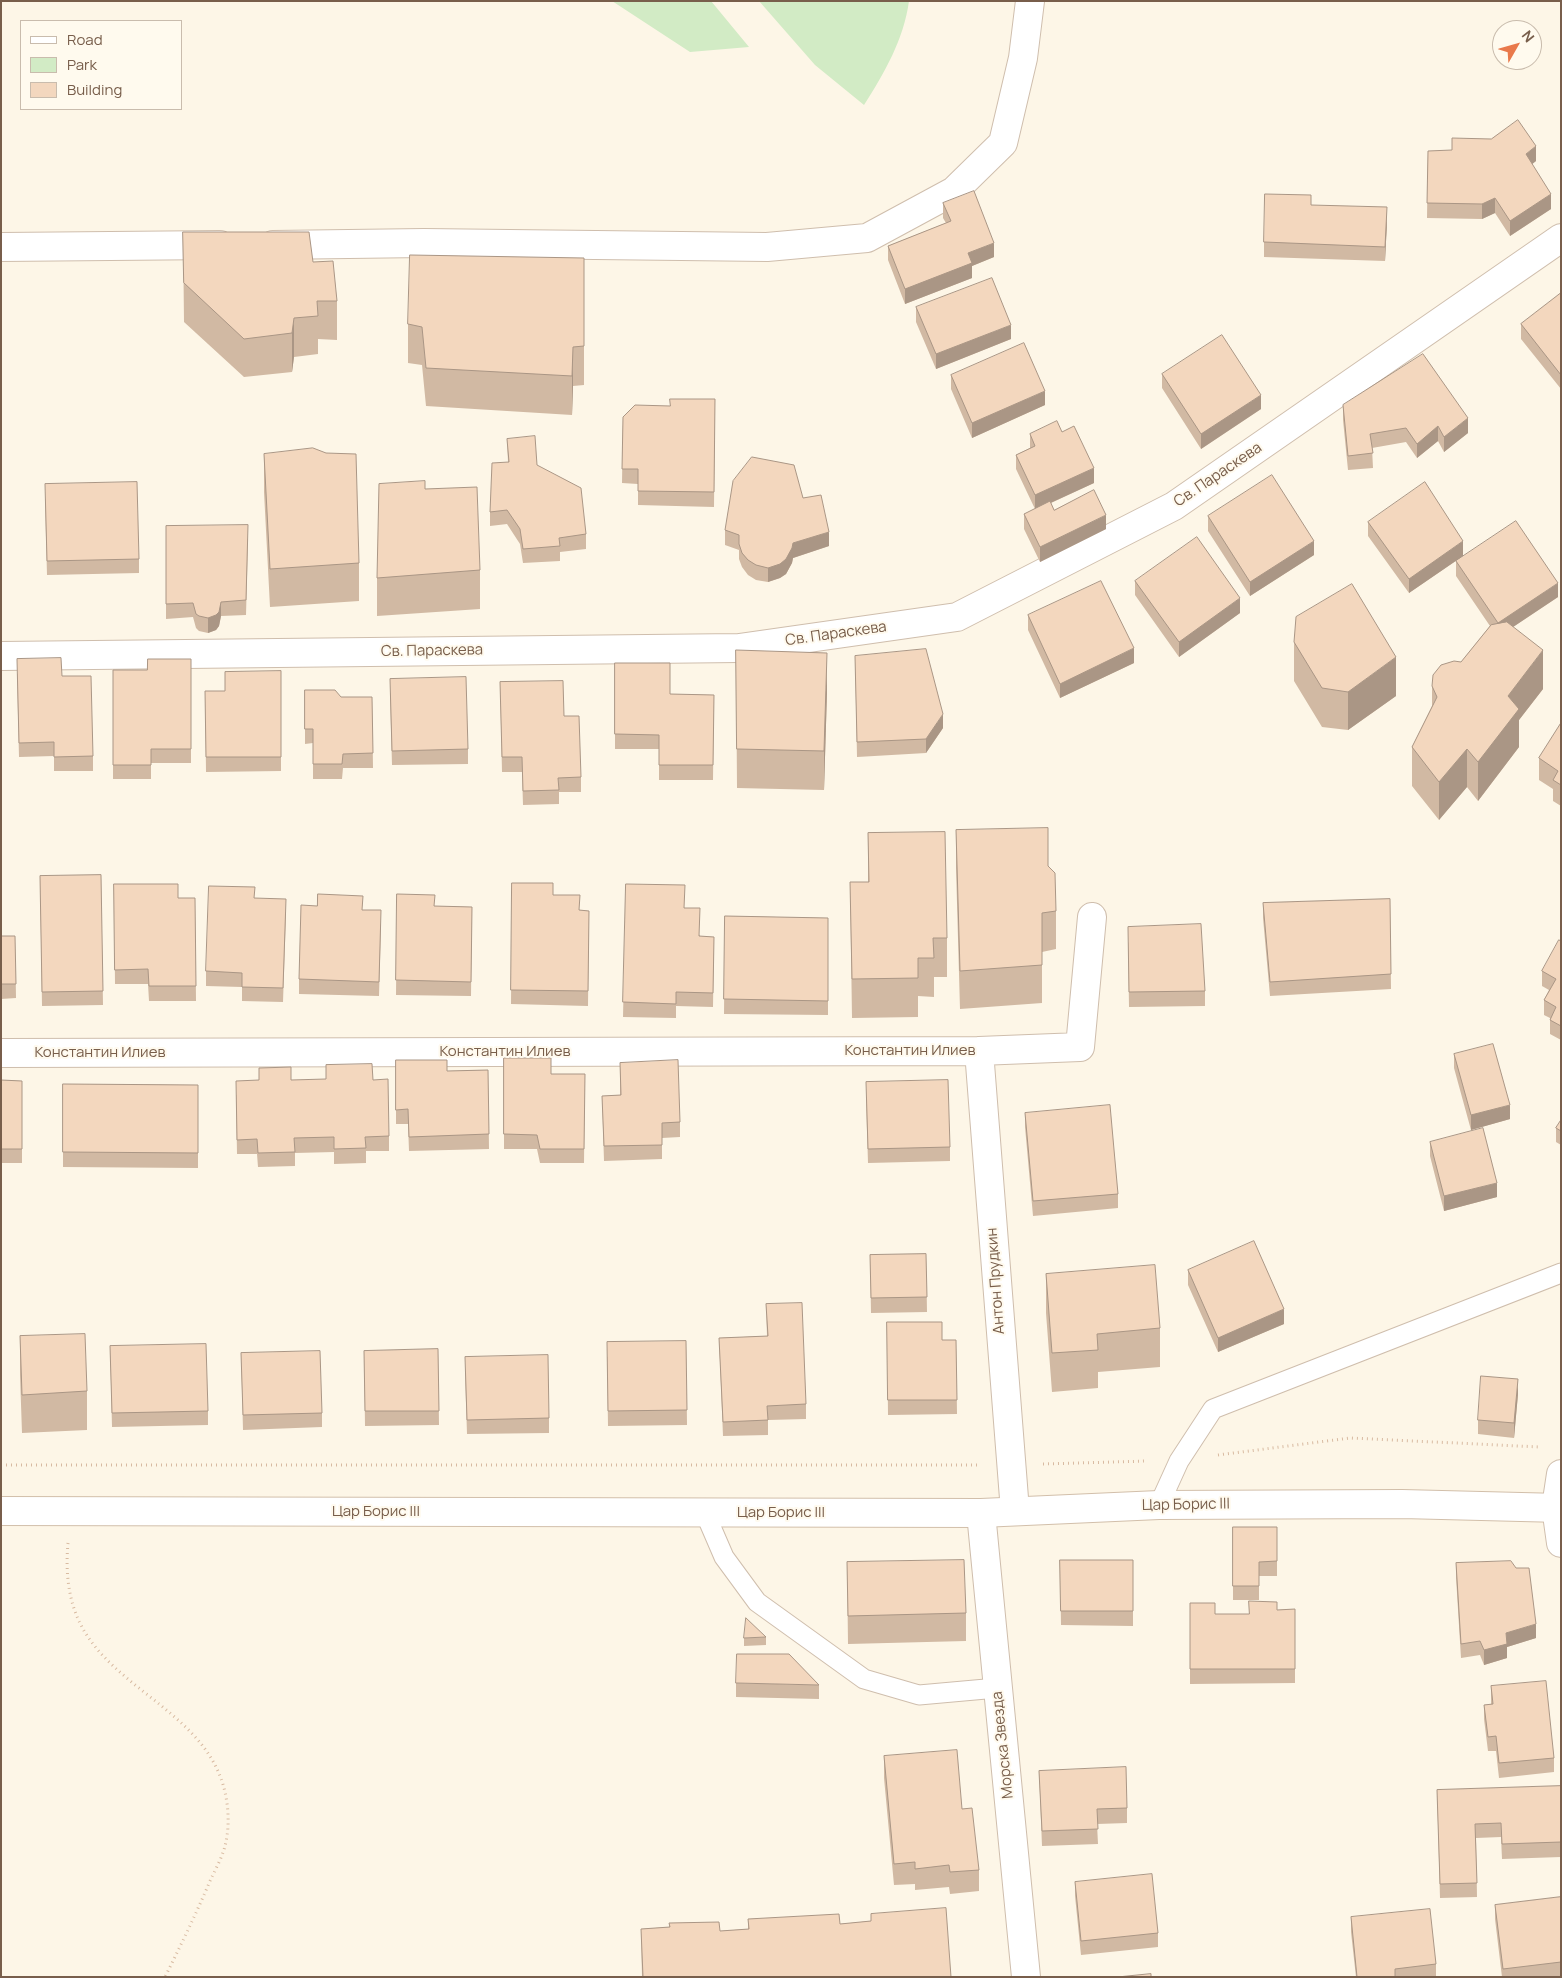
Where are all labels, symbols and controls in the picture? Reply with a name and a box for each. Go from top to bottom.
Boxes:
legend [20,20,182,110]
north arrow [1492,20,1542,70]
text: N [1518,26,1539,46]
text: Road [67,29,103,50]
text: Park [67,54,97,75]
text: Building [67,79,122,100]
street label: Св. Параскева [1171,439,1265,511]
street label: Св. Параскева [784,618,888,650]
street label: Св. Параскева [381,641,483,661]
street label: Константин Илиев [845,1042,975,1060]
street label: Константин Илиев [440,1043,570,1061]
street label: Константин Илиев [35,1044,165,1062]
street label: Антон Прудкин [983,1227,1009,1335]
street label: Цар Борис III [1142,1495,1230,1515]
street label: Цар Борис III [332,1503,420,1521]
street label: Цар Борис III [737,1504,825,1522]
street label: Морска Звезда [988,1690,1018,1800]

